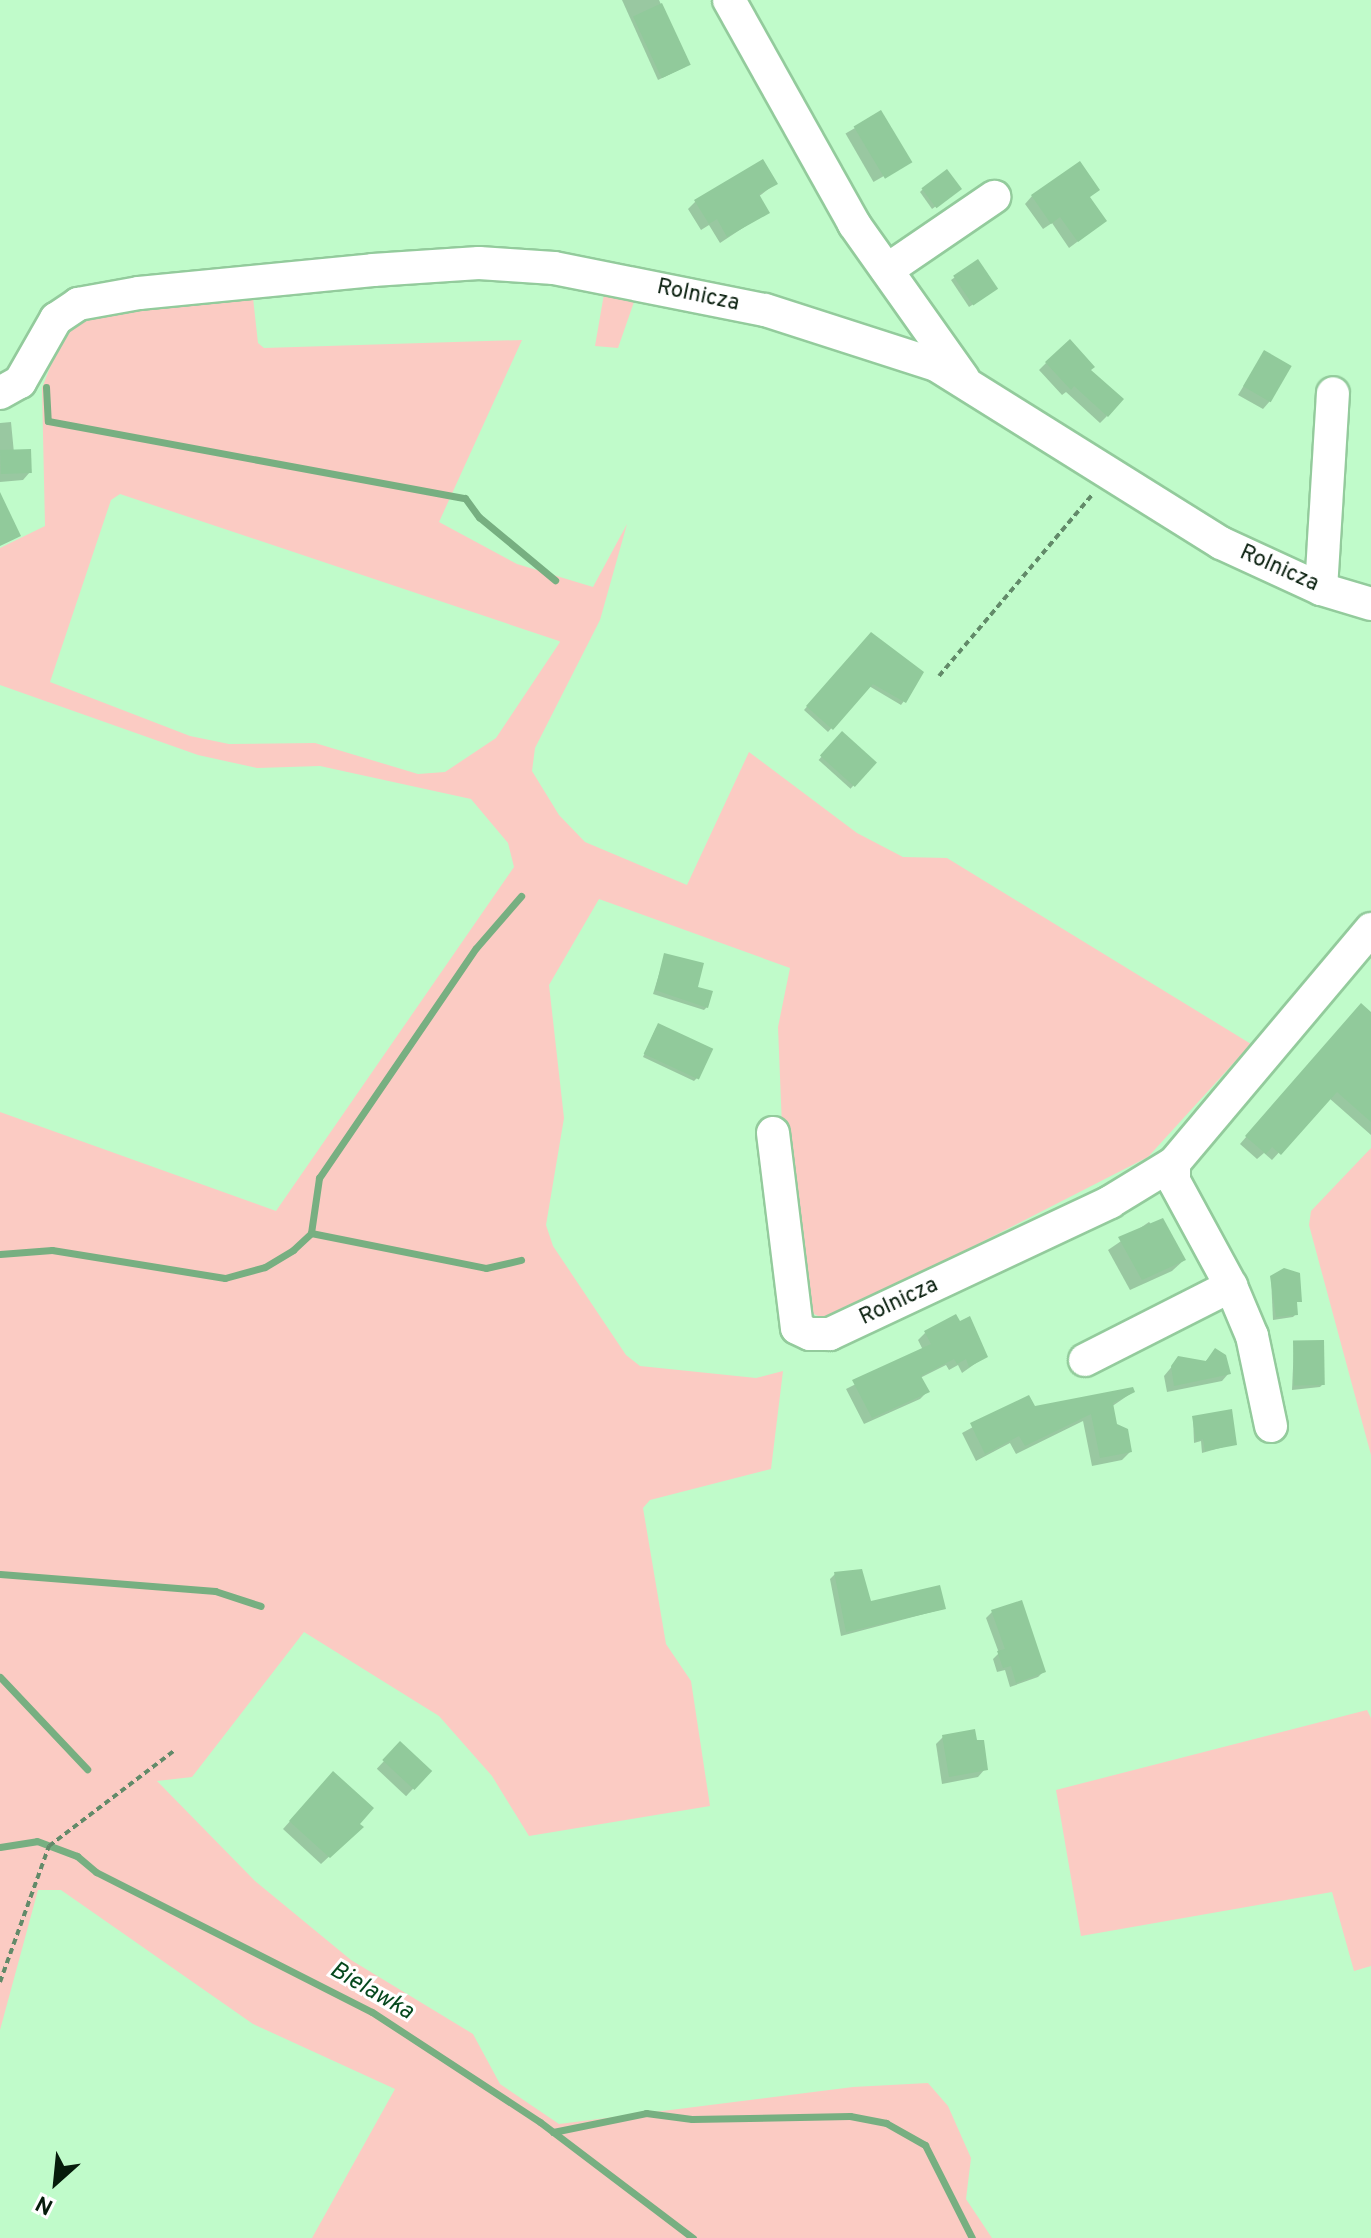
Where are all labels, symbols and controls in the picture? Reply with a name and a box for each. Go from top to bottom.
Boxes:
street label: Rolnicza [654,274,742,318]
street label: Rolnicza [1235,540,1323,598]
street label: Rolnicza [856,1272,942,1332]
water label: Bielawka [324,1957,418,2027]
north arrow [16,2142,96,2222]
text: N [32,2188,58,2219]

